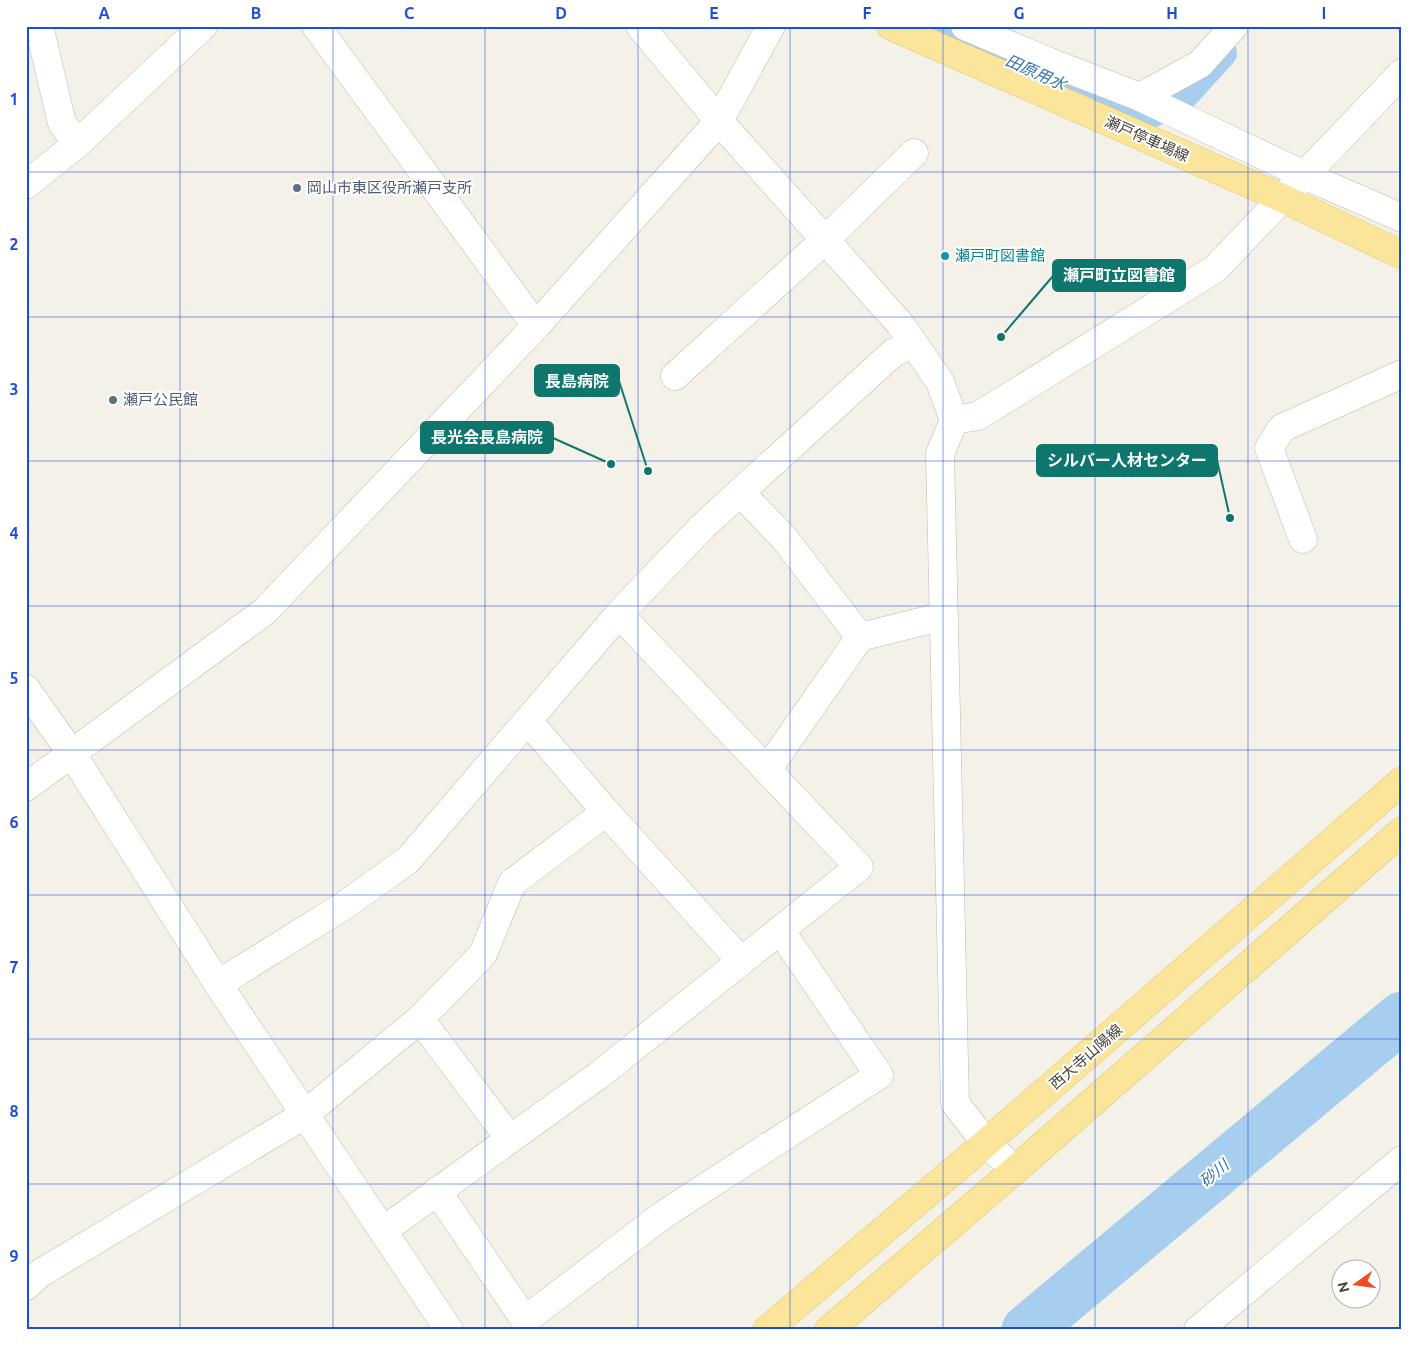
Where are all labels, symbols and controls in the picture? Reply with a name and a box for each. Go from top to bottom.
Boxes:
text: A [98,4,110,22]
text: B [251,4,261,22]
text: C [404,4,414,22]
text: D [555,4,567,22]
text: E [709,4,719,22]
text: F [863,4,872,22]
text: G [1013,4,1025,22]
text: H [1166,4,1178,22]
text: I [1322,4,1326,22]
water label: 田原用水 [1003,51,1071,94]
text: 1 [9,90,19,108]
street label: 瀬戸停車場線 [1103,112,1192,165]
place label: 岡山市東区役所瀬戸支所 [307,179,472,196]
marker: 岡山市東区役所瀬戸支所 [291,182,303,194]
text: 2 [9,235,19,253]
place label: 瀬戸町図書館 [955,247,1045,264]
marker: 瀬戸町図書館 [939,250,951,262]
callout: 瀬戸町立図書館 [1053,260,1185,291]
text: 瀬戸町立図書館 [1063,266,1175,284]
callout: 長島病院 [535,365,619,396]
text: 長島病院 [545,372,609,390]
text: 3 [9,380,19,398]
place label: 瀬戸公民館 [123,391,198,408]
marker: 瀬戸公民館 [107,394,119,406]
callout: 長光会長島病院 [421,422,553,453]
text: 長光会長島病院 [431,428,543,446]
callout: シルバー人材センター [1037,445,1217,476]
text: シルバー人材センター [1047,451,1207,469]
text: 4 [9,524,19,542]
text: 5 [9,669,19,687]
text: 6 [9,813,19,831]
text: 7 [9,958,19,976]
street label: 西大寺山陽線 [1046,1021,1125,1093]
text: 8 [9,1102,19,1120]
water label: 砂川 [1196,1155,1234,1190]
text: 9 [9,1247,19,1265]
north arrow [1330,1258,1380,1308]
text: N [1334,1280,1352,1294]

